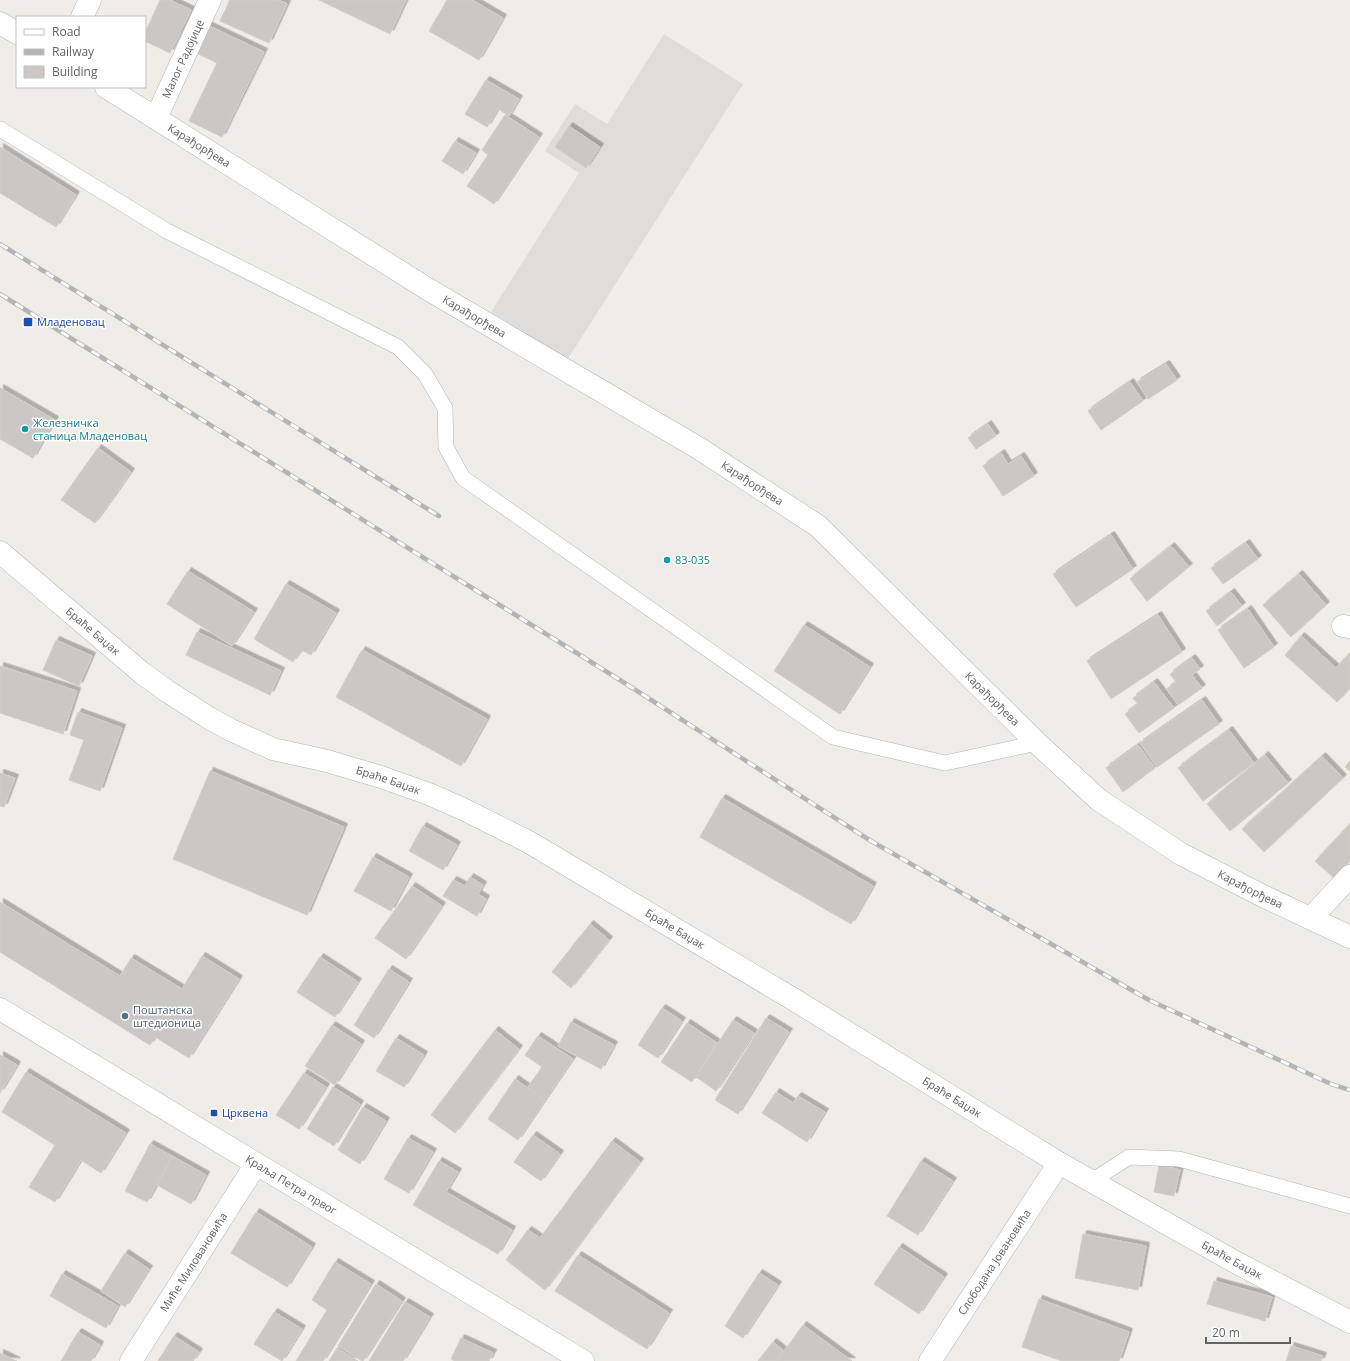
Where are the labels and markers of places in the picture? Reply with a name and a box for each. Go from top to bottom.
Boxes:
place label: Младеновац [37,314,105,329]
marker: Младеновац [22,316,34,328]
place label: Железничка станица Младеновац [33,415,147,443]
marker: Железничка станица Младеновац [20,424,30,434]
place label: 83-035 [675,552,710,567]
marker: 83-035 [662,555,672,565]
place label: Поштанска штедионица [133,1002,201,1030]
marker: Поштанска штедионица [120,1011,130,1021]
place label: Црквена [222,1105,268,1120]
marker: Црквена [209,1108,219,1118]

